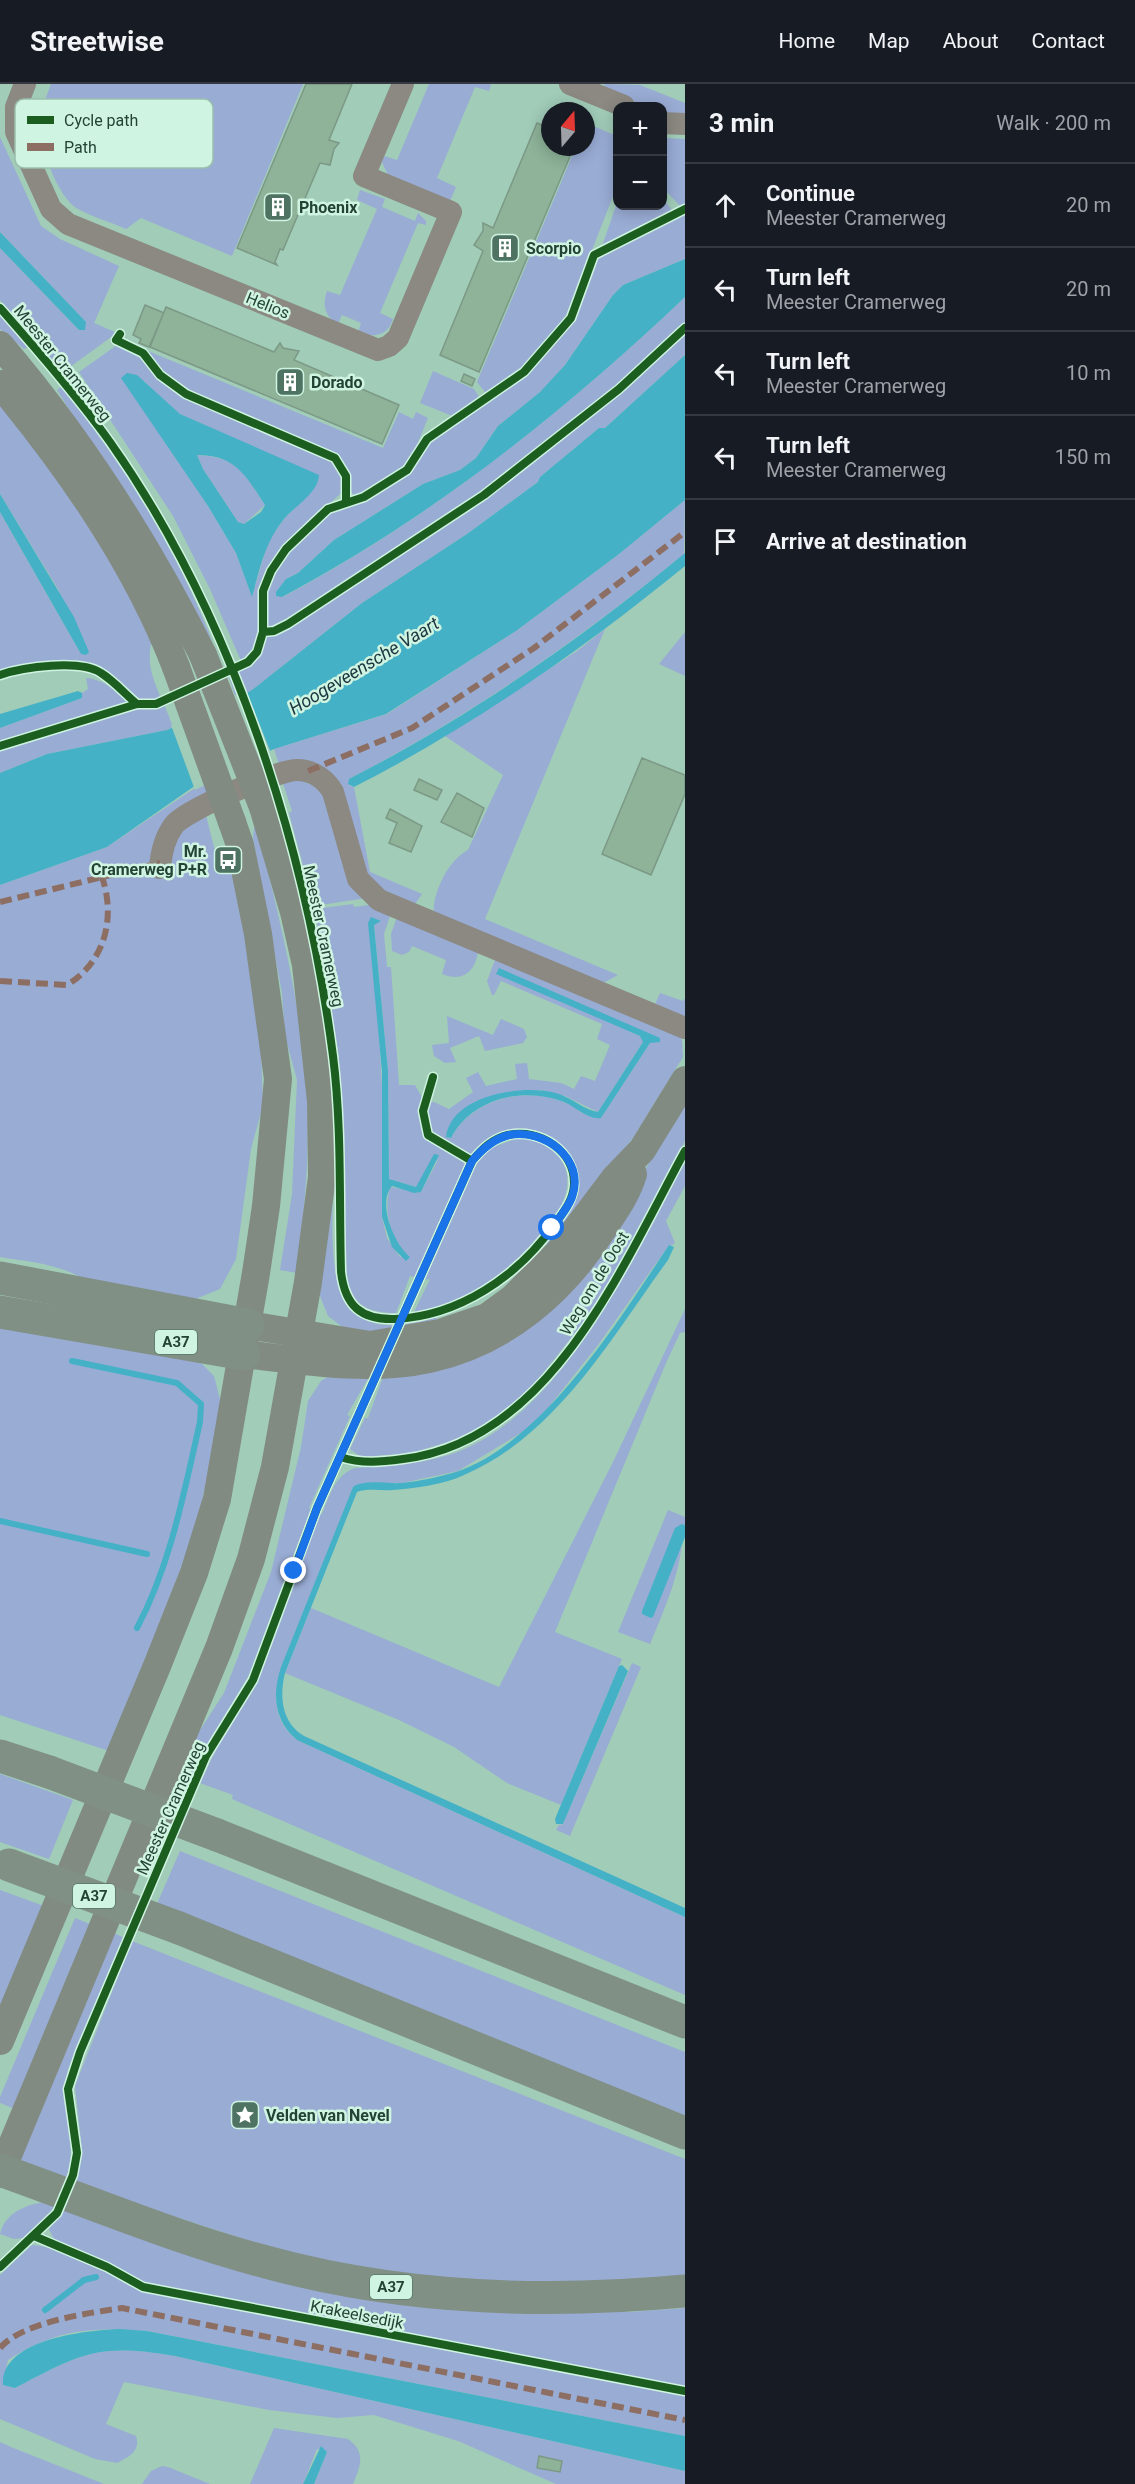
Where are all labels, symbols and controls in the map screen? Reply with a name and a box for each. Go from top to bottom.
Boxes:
text: Streetwise [30,25,164,58]
text: Home [779,29,835,53]
text: Map [868,29,910,53]
text: About [943,29,999,53]
text: Contact [1032,29,1105,53]
legend [15,99,213,168]
north arrow [541,102,595,156]
map controls [613,102,667,210]
button: + [613,102,667,156]
text: 3 min [709,108,774,138]
text: Cycle path [64,111,138,130]
text: Walk · 200 m [996,111,1111,135]
text: Path [64,138,97,157]
button: − [613,156,667,210]
text: Continue [766,181,855,206]
icon: ahead [709,189,742,222]
building icon: Phoenix [262,191,294,223]
text: 20 m [1066,193,1111,217]
place label: Phoenix [299,198,358,217]
text: Meester Cramerweg [766,206,946,230]
building icon: Scorpio [489,232,521,264]
place label: Scorpio [526,239,581,258]
text: Turn left [766,265,850,290]
icon: left [709,273,742,306]
text: 20 m [1066,277,1111,301]
street label: Helios [243,288,292,323]
text: Meester Cramerweg [766,290,946,314]
street label: Meester Cramerweg [10,301,115,425]
text: Turn left [766,349,850,374]
icon: left [709,357,742,390]
text: 10 m [1066,361,1111,385]
building icon: Dorado [274,366,306,398]
place label: Dorado [311,373,363,392]
text: Meester Cramerweg [766,374,946,398]
text: Turn left [766,433,850,458]
icon: left [709,441,742,474]
text: 150 m [1055,445,1111,469]
text: Meester Cramerweg [766,458,946,482]
icon: arrive [709,525,742,558]
text: Arrive at destination [766,529,967,554]
water label: Hoogeveensche Vaart [285,612,443,719]
place label: Mr. Cramerweg P+R [91,842,207,879]
bus stop icon: Mr. Cramerweg P+R [212,844,244,876]
street label: Meester Cramerweg [299,864,348,1009]
route start [538,1214,564,1240]
street label: Weg om de Oost [556,1228,633,1339]
road number: A37 [155,1330,197,1354]
route end [280,1557,306,1583]
street label: Meester Cramerweg [132,1739,208,1878]
road number: A37 [73,1884,115,1908]
place icon: Velden van Nevel [229,2099,261,2131]
place label: Velden van Nevel [266,2106,390,2125]
road number: A37 [370,2275,412,2299]
street label: Krakeelsedijk [309,2296,406,2333]

